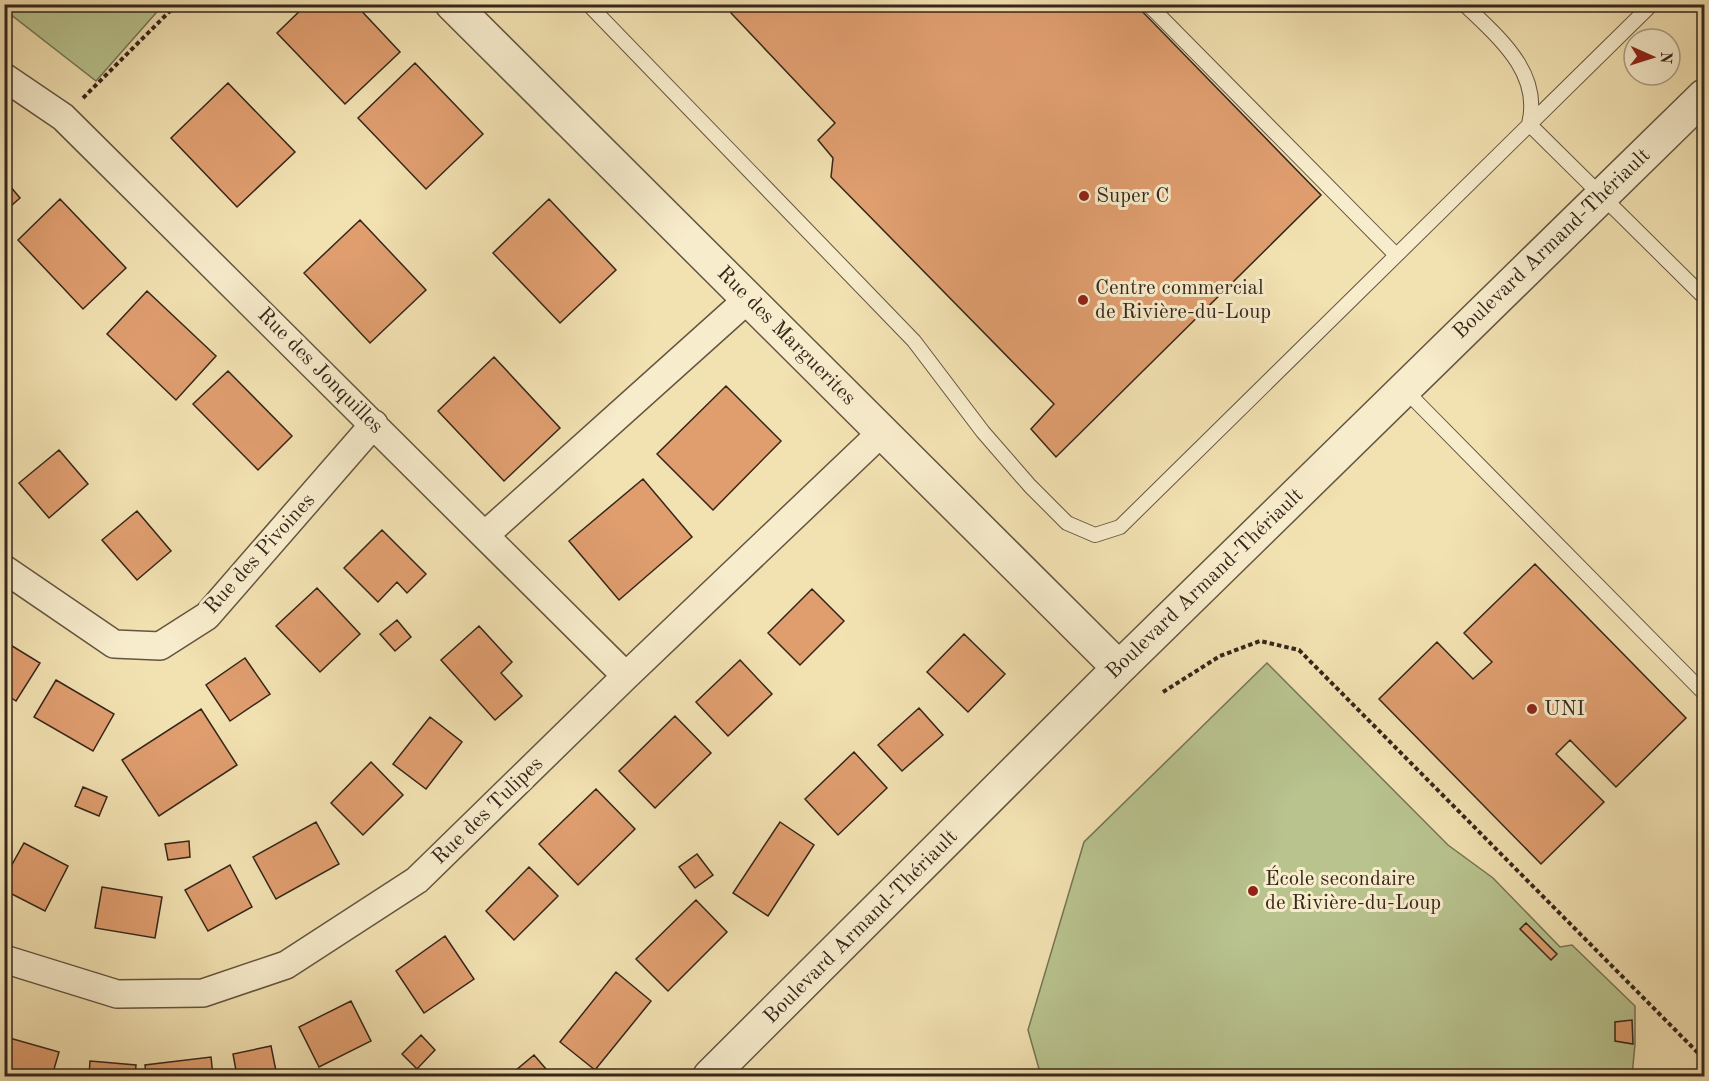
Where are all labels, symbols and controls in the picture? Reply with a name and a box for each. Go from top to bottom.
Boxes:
north arrow [1622,27,1682,87]
text: N [1657,51,1673,65]
street label: Boulevard Armand-Thériault [1450,145,1654,343]
place label: Super C [1096,186,1169,207]
marker: Super C [1077,189,1091,203]
street label: Rue des Marguerites [713,263,859,409]
place label: Centre commercial de Rivière-du-Loup [1095,278,1271,323]
marker: Centre commercial de Rivière-du-Loup [1076,293,1090,307]
street label: Rue des Jonquilles [253,304,387,438]
street label: Boulevard Armand-Thériault [1103,485,1307,683]
street label: Rue des Pivoines [201,490,319,618]
place label: UNI [1544,699,1585,720]
marker: UNI [1525,702,1539,716]
street label: Rue des Tulipes [429,753,547,869]
street label: Boulevard Armand-Thériault [760,826,962,1028]
place label: École secondaire de Rivière-du-Loup [1265,865,1441,914]
marker: École secondaire de Rivière-du-Loup [1246,884,1260,898]

